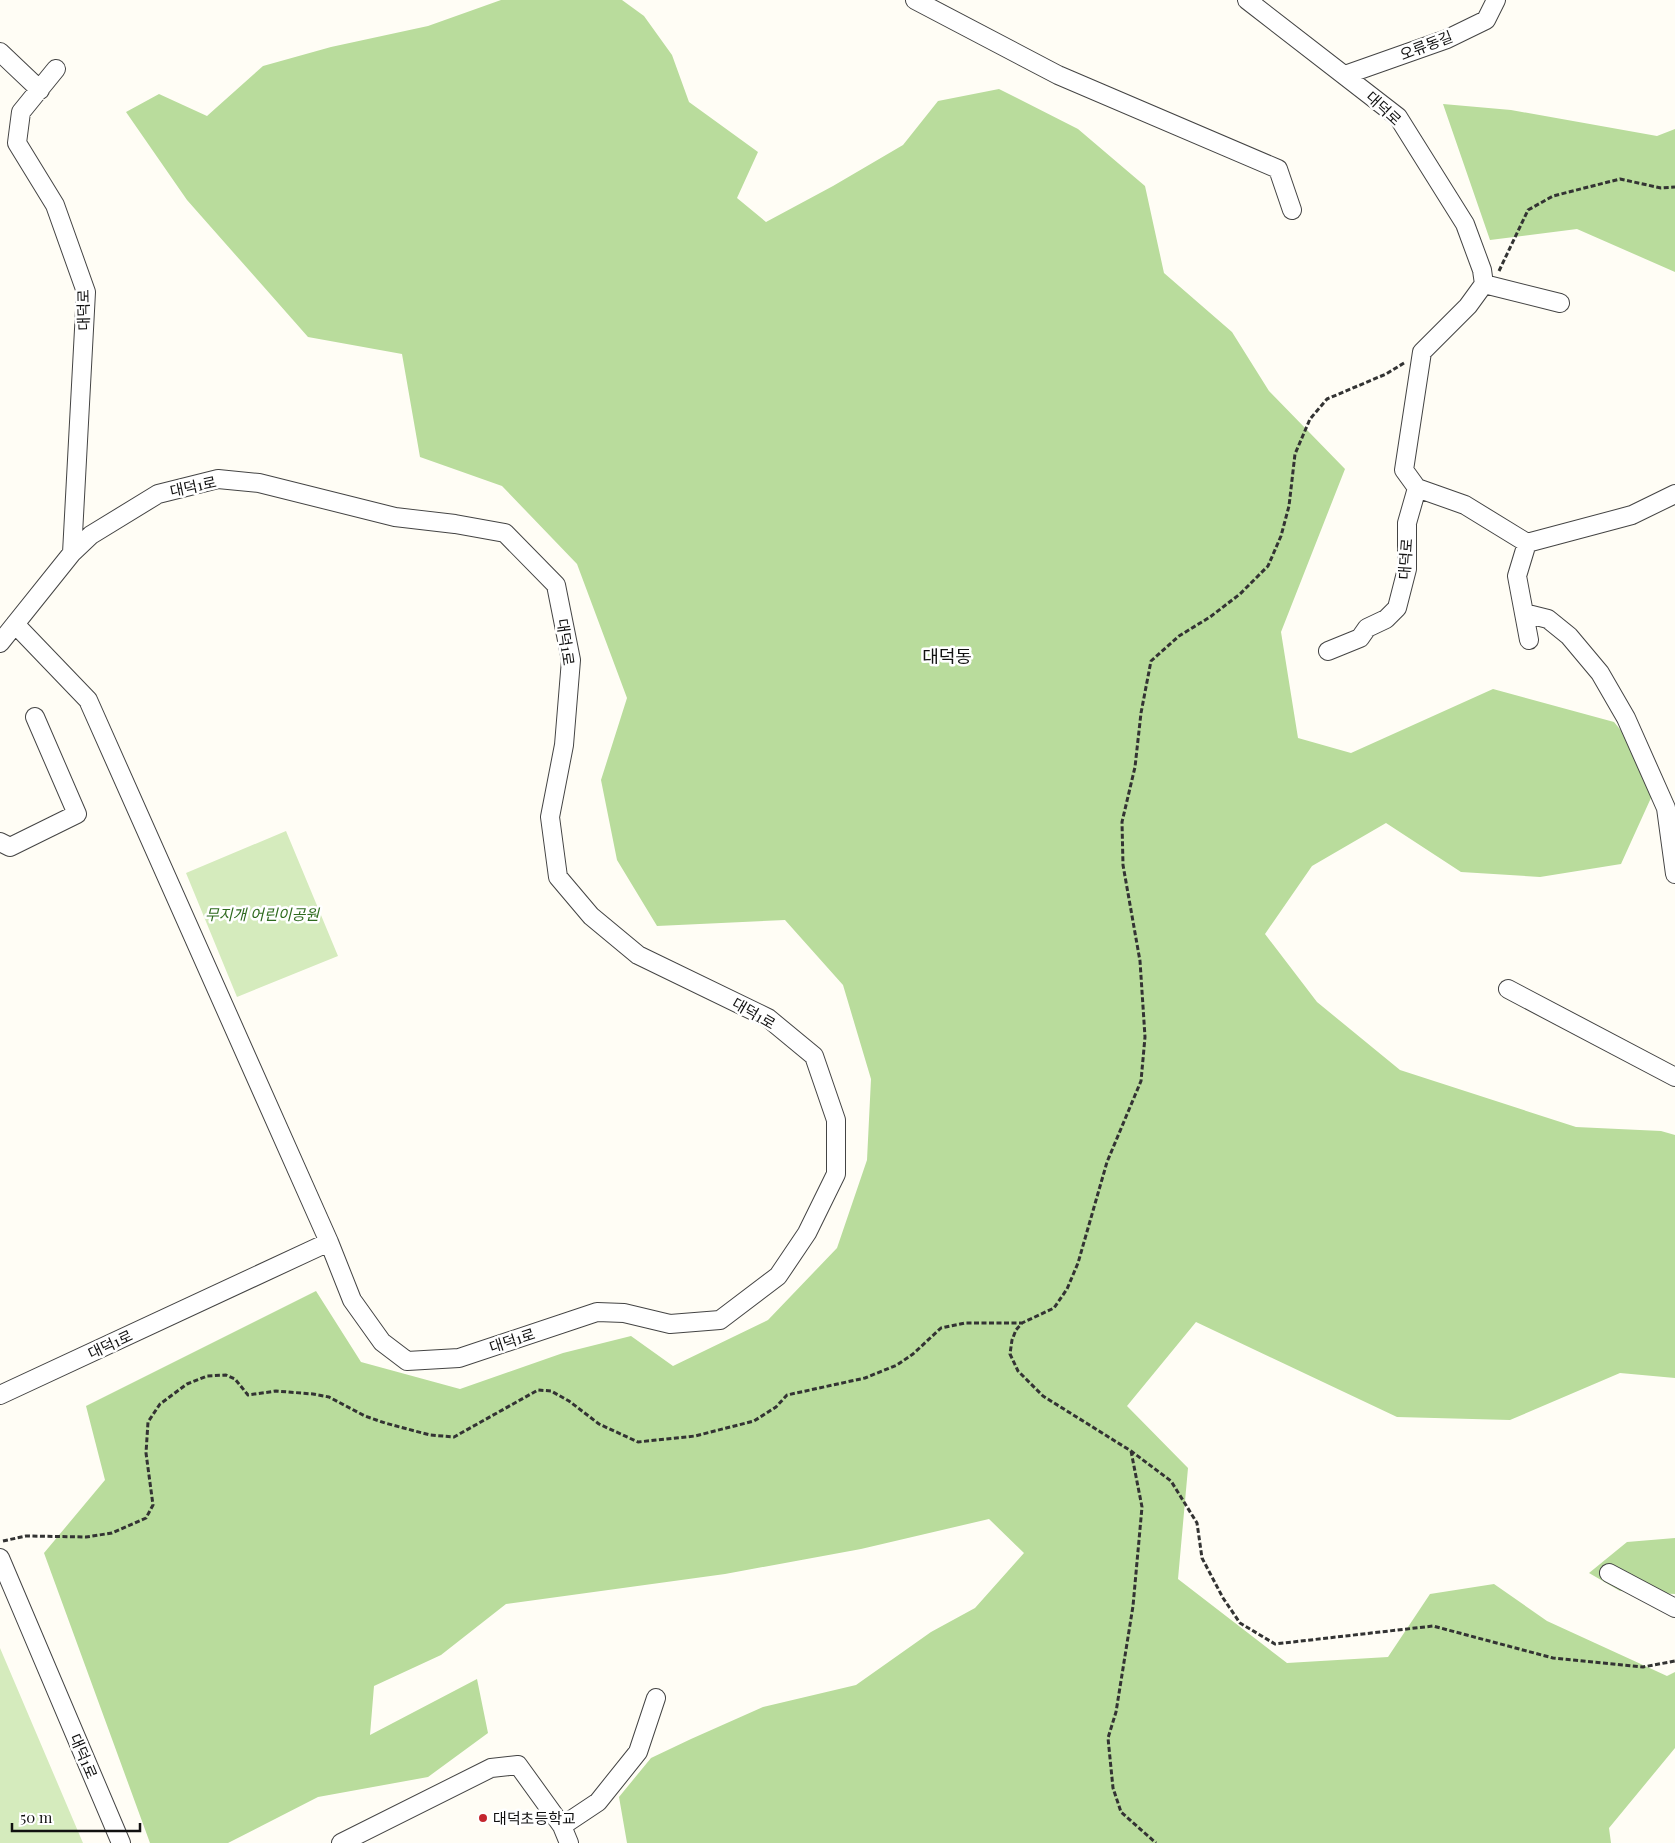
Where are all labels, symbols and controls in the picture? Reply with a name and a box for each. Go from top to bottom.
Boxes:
street label: 오류동길 [1397,26,1455,64]
street label: 대덕로 [1362,87,1406,129]
street label: 대덕로 [73,289,93,331]
street label: 대덕1로 [168,471,218,501]
street label: 대덕로 [1394,538,1416,580]
street label: 대덕1로 [553,617,579,667]
district label: 대덕동 [922,644,972,668]
park label: 무지개 어린이공원 [205,904,320,924]
street label: 대덕1로 [729,993,779,1033]
street label: 대덕1로 [487,1323,537,1357]
street label: 대덕1로 [84,1325,136,1363]
street label: 대덕1로 [66,1730,102,1782]
scale bar [12,1800,140,1832]
text: 50 m [20,1807,53,1827]
place label: 대덕초등학교 [493,1808,576,1828]
marker: 대덕초등학교 [477,1812,489,1824]

